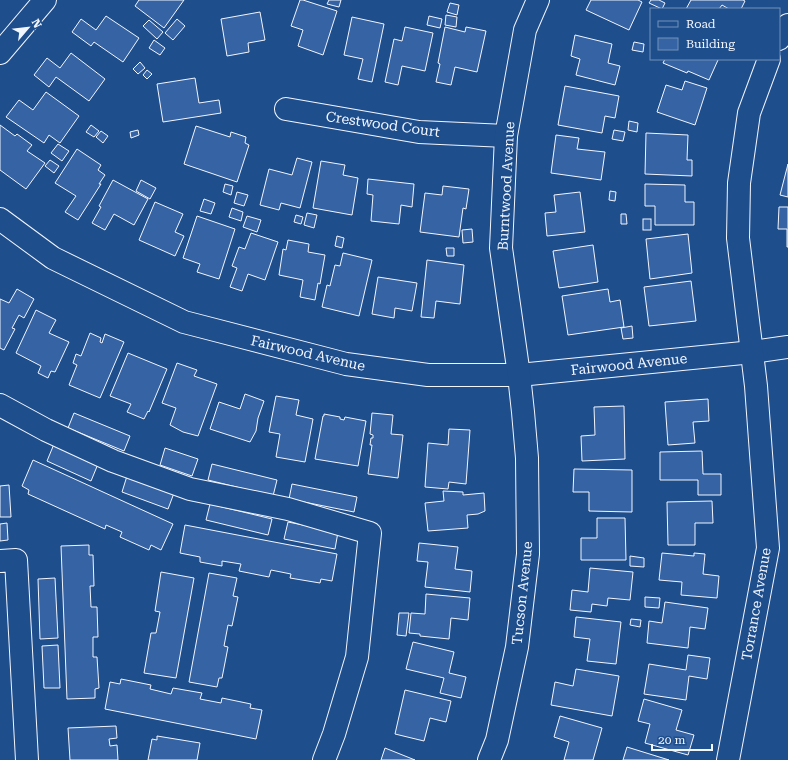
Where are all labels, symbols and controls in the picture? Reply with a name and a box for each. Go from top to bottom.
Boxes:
north arrow [8,8,48,48]
legend [650,8,780,60]
text: N [29,17,44,31]
text: Road [686,17,716,31]
text: Building [686,37,735,51]
street label: Crestwood Court [325,108,441,140]
street label: Burntwood Avenue [495,121,517,251]
street label: Fairwood Avenue [249,332,367,374]
street label: Fairwood Avenue [570,350,688,378]
street label: Tucson Avenue [509,540,535,645]
street label: Torrance Avenue [738,546,774,662]
scale bar [652,726,712,752]
text: 20 m [658,733,685,747]

